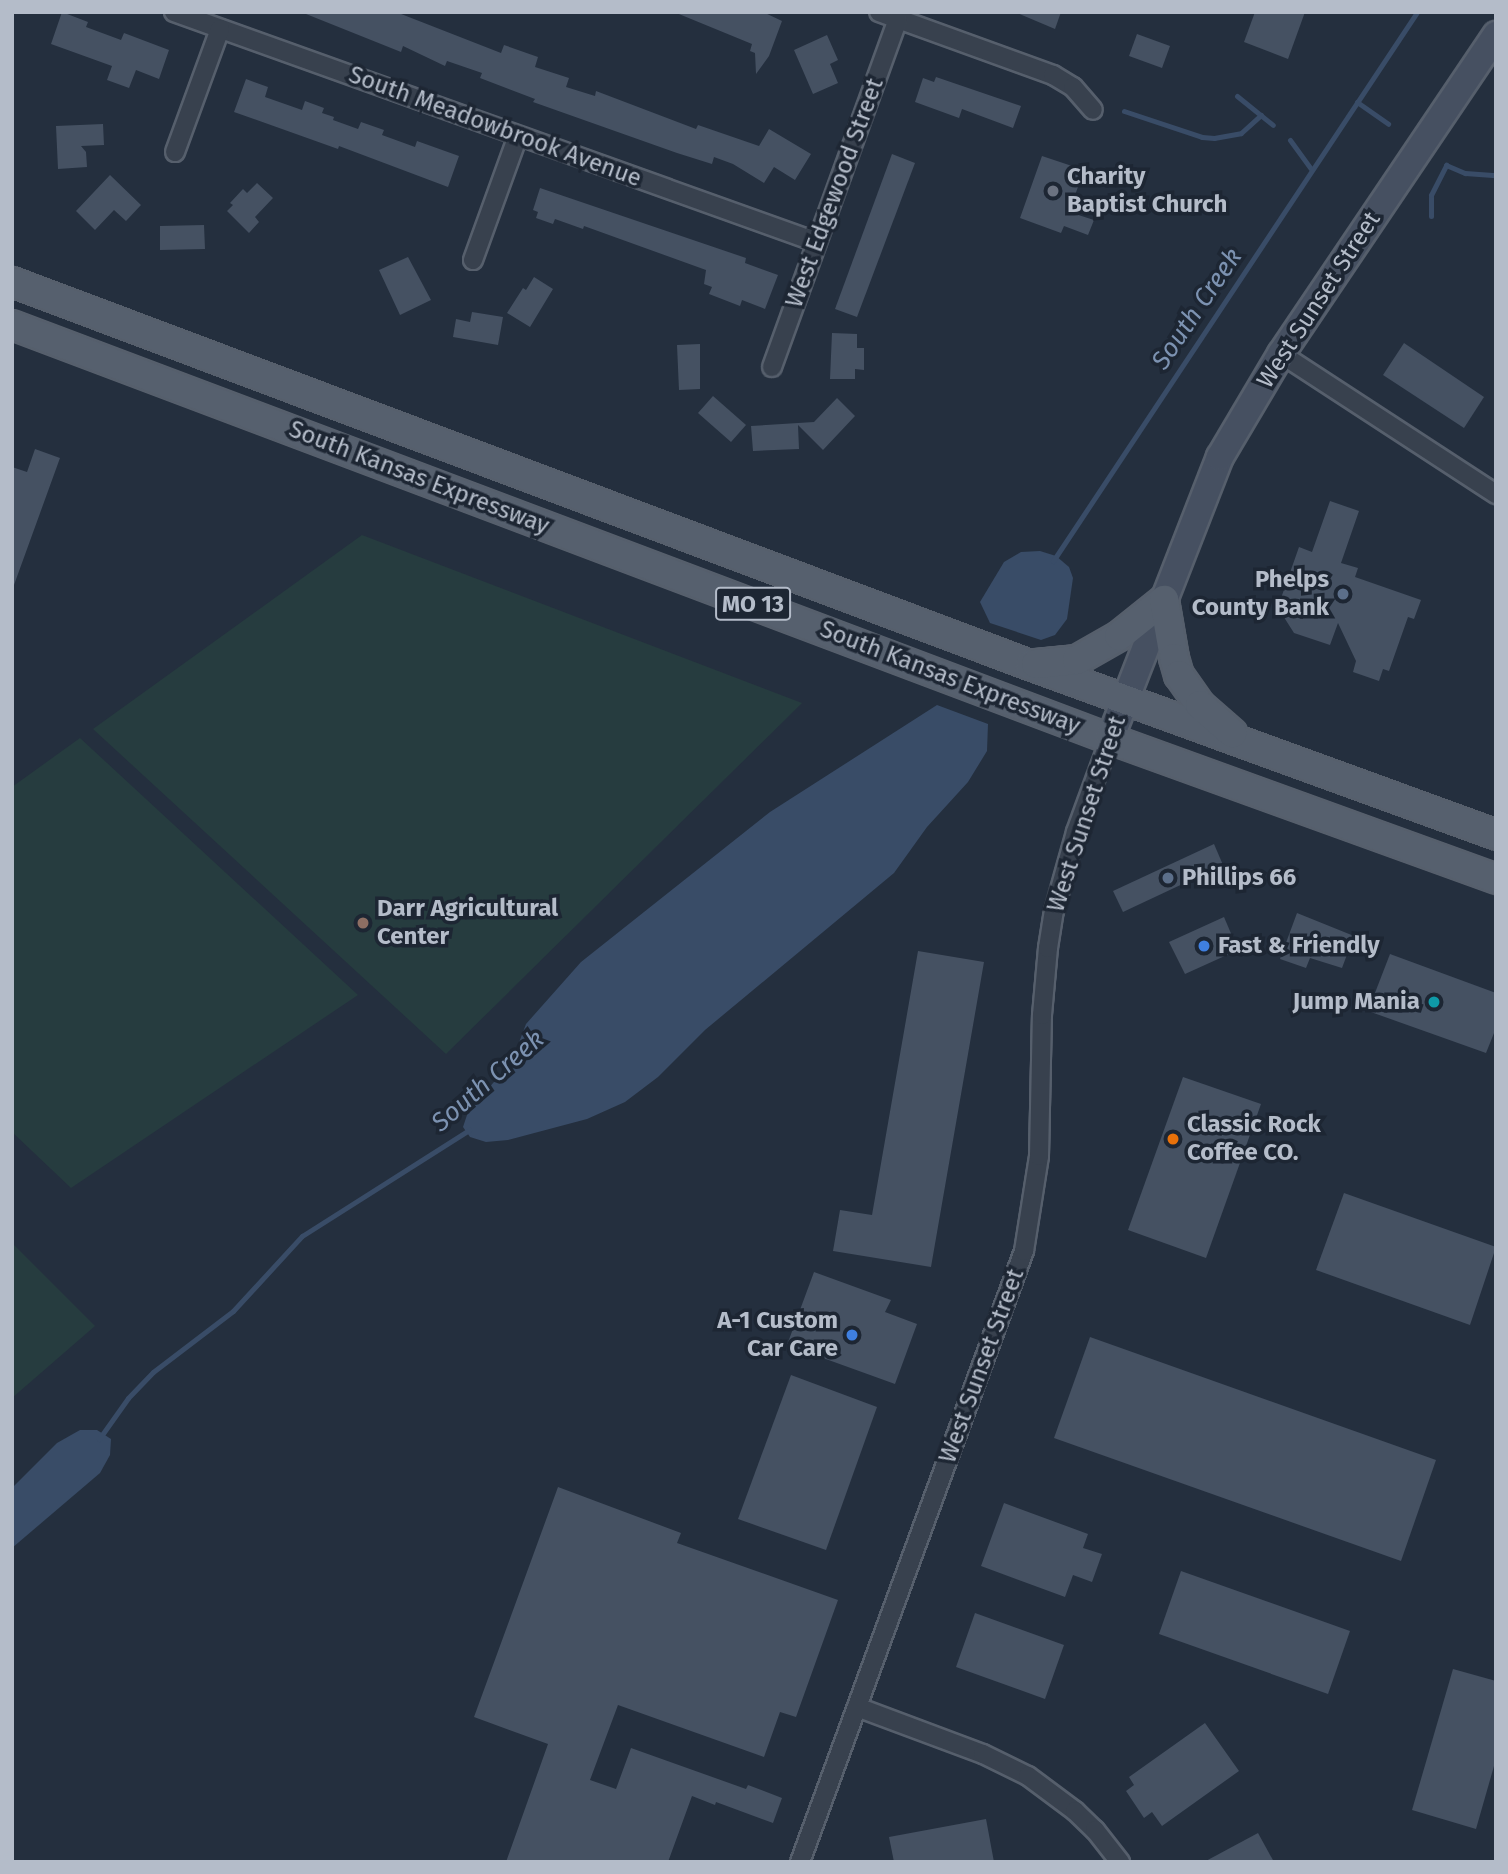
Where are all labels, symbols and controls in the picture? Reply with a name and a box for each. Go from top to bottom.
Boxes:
street label: South Meadowbrook Avenue [345,61,645,193]
street label: West Edgewood Street [780,74,890,312]
place label: Charity Baptist Church [1067,163,1227,219]
marker: Charity Baptist Church [1045,183,1061,199]
street label: West Sunset Street [1251,206,1387,394]
water label: South Creek [1145,243,1249,375]
street label: South Kansas Expressway [285,415,553,541]
place label: Phelps County Bank [1192,566,1329,622]
road number: MO 13 [714,584,792,624]
marker: Phelps County Bank [1335,586,1351,602]
street label: South Kansas Expressway [816,615,1084,741]
street label: West Sunset Street [1042,712,1132,916]
place label: Phillips 66 [1182,864,1296,892]
marker: Phillips 66 [1160,870,1176,886]
place label: Darr Agricultural Center [377,895,558,951]
marker: Darr Agricultural Center [355,915,371,931]
place label: Fast & Friendly [1218,932,1380,960]
marker: Fast & Friendly [1196,938,1212,954]
place label: Jump Mania [1293,988,1420,1016]
marker: Jump Mania [1426,994,1442,1010]
water label: South Creek [425,1024,551,1138]
place label: Classic Rock Coffee CO. [1187,1111,1321,1167]
marker: Classic Rock Coffee CO. [1165,1131,1181,1147]
street label: West Sunset Street [934,1265,1030,1467]
place label: A-1 Custom Car Care [717,1307,838,1363]
marker: A-1 Custom Car Care [844,1327,860,1343]

